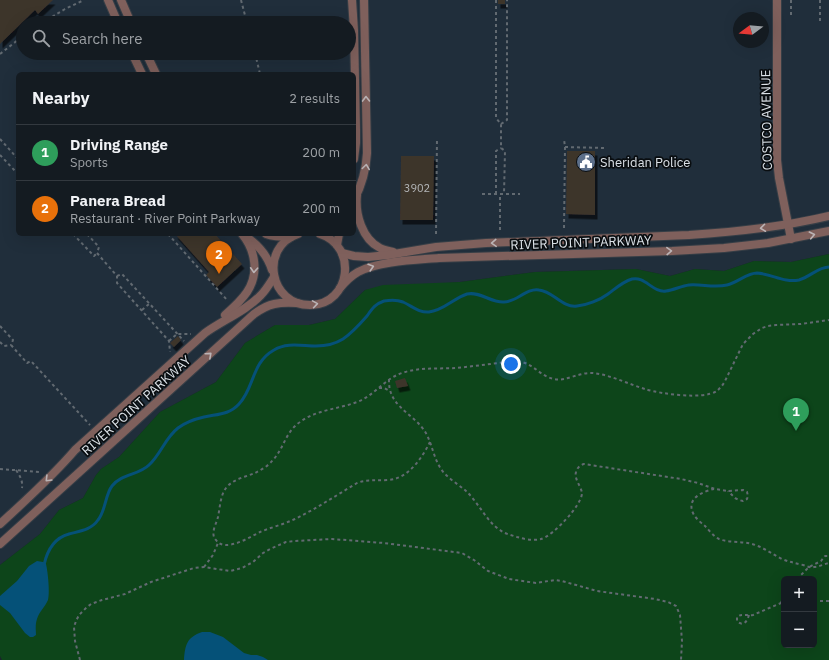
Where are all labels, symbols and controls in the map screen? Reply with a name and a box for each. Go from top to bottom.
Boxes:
north arrow [733,12,769,48]
search box [16,16,356,60]
icon: search [30,27,52,49]
text: Search here [62,29,142,48]
street label: COSTCO AVENUE [757,69,776,170]
text: Nearby [32,87,90,109]
text: 2 results [289,90,340,107]
one-way arrow [362,96,370,102]
text: Driving Range [70,135,168,154]
text: 1 [41,144,49,161]
text: 200 m [302,144,340,161]
public building icon: Sheridan Police [575,151,597,173]
text: Sports [70,154,108,171]
place label: Sheridan Police [600,154,690,171]
one-way arrow [361,164,370,170]
house number: 3902 [404,181,430,195]
text: Panera Bread [70,191,166,210]
text: 2 [41,200,49,217]
text: 200 m [302,200,340,217]
text: Restaurant · River Point Parkway [70,210,260,227]
one-way arrow [760,223,766,232]
one-way arrow [808,231,815,240]
street label: RIVER POINT PARKWAY [510,232,652,253]
one-way arrow [491,238,497,247]
pin: 2 [206,241,232,274]
one-way arrow [666,247,672,255]
one-way arrow [368,263,375,272]
one-way arrow [250,267,259,273]
one-way arrow [312,300,319,308]
street label: RIVER POINT PARKWAY [78,352,195,459]
one-way arrow [204,352,212,360]
your location [501,354,521,374]
pin: 1 [783,398,809,431]
one-way arrow [45,474,53,481]
map controls [781,576,817,648]
button: + [781,576,817,612]
button: − [781,612,817,648]

